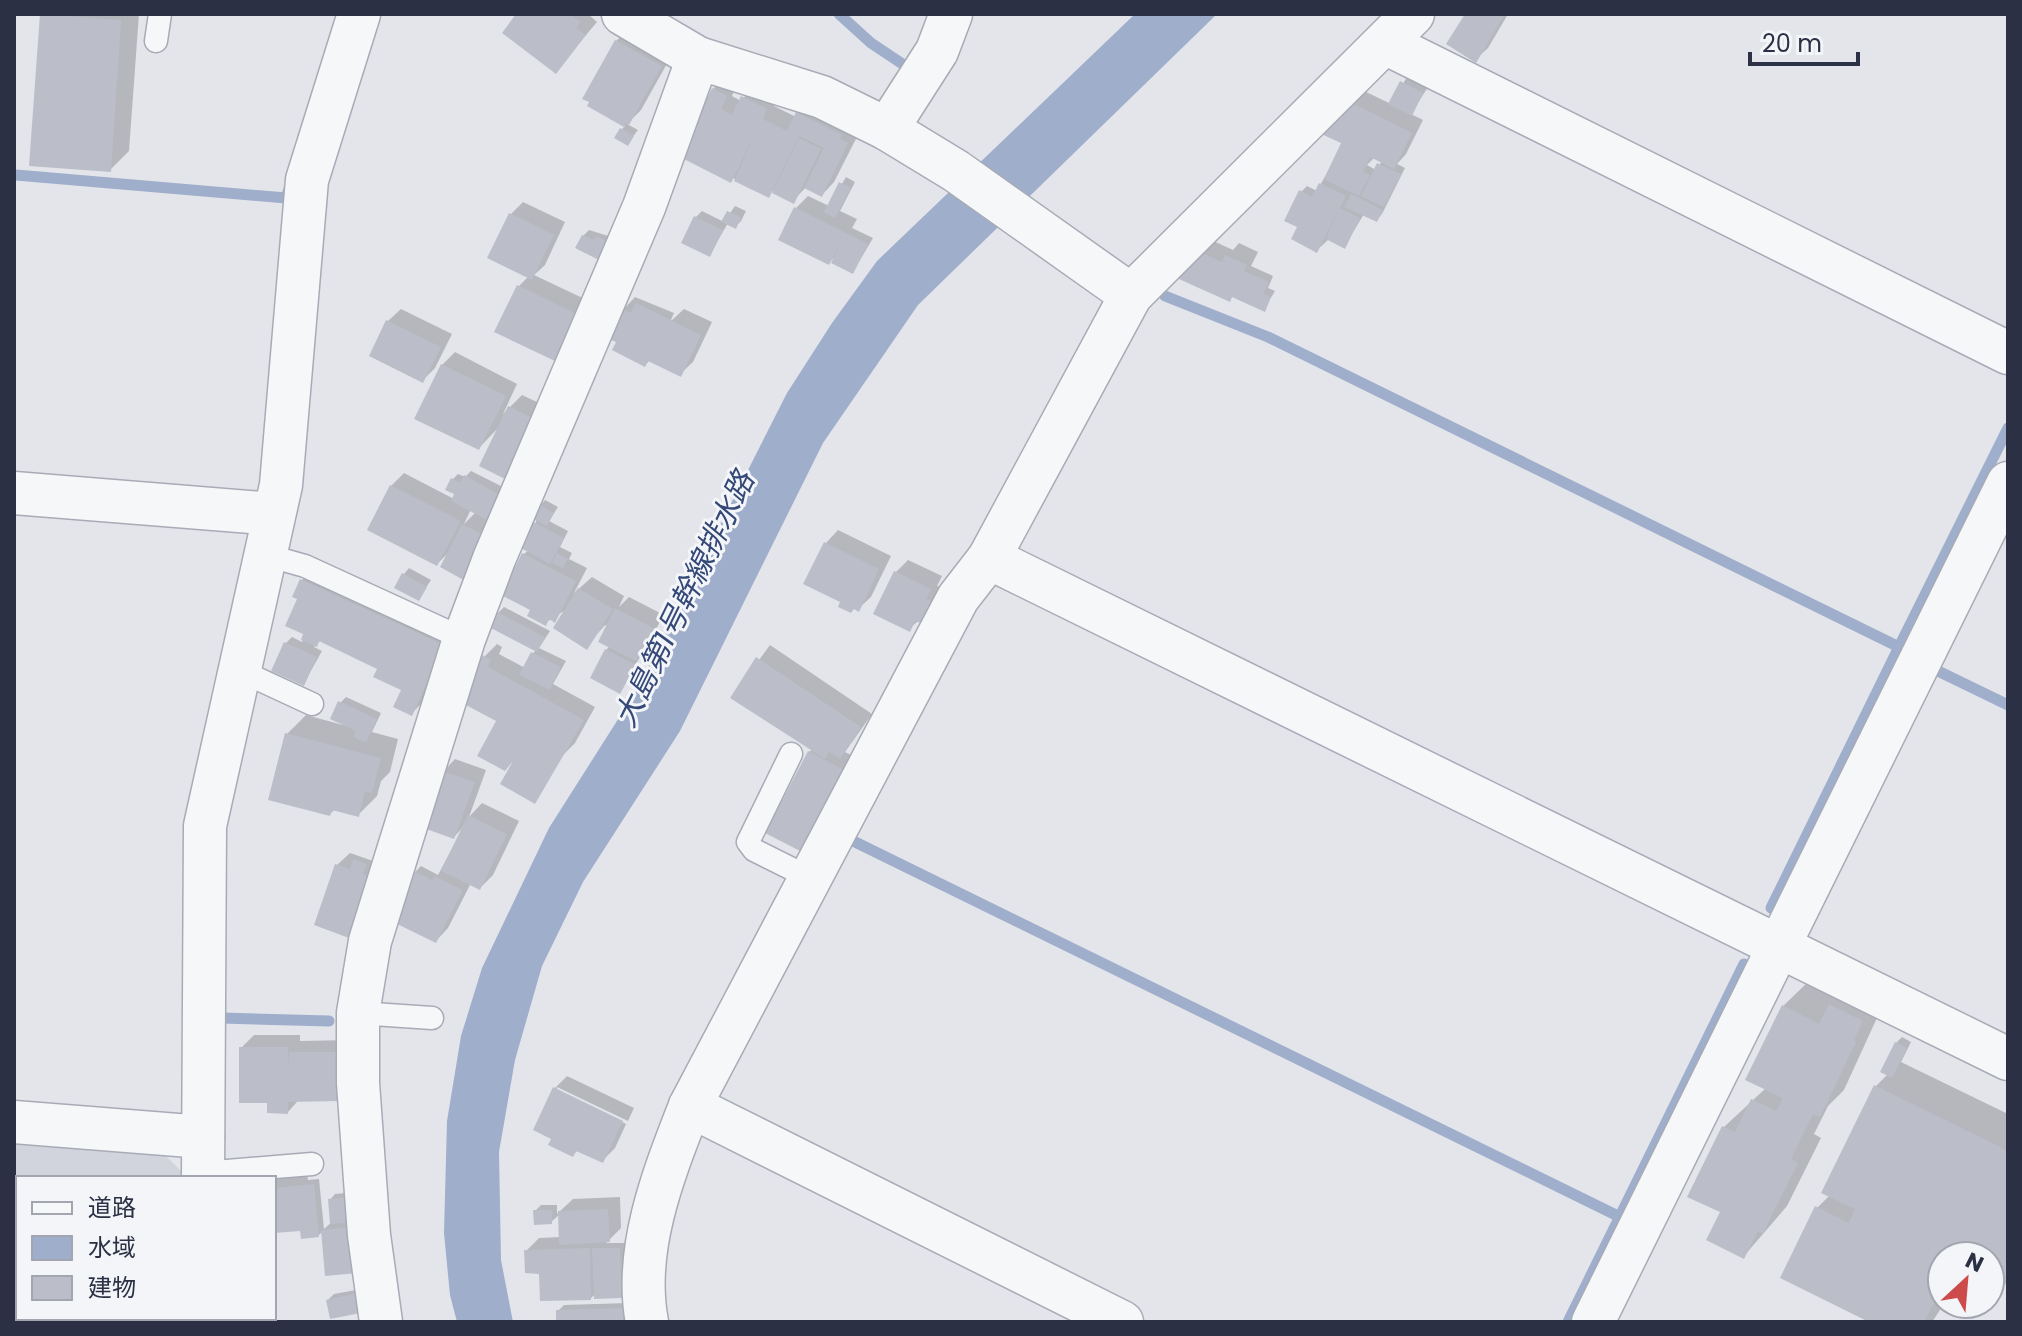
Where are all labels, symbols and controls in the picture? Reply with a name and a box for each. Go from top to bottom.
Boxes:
scale bar [1750,16,1858,66]
text: 20 m [1762,27,1822,60]
water label: 大島第1号幹線排水路 [603,461,766,734]
legend [16,1176,276,1320]
text: 道路 [88,1191,136,1224]
text: 水域 [88,1231,136,1264]
north arrow [1926,1240,2006,1320]
text: N [1960,1245,1989,1280]
text: 建物 [88,1271,136,1304]

